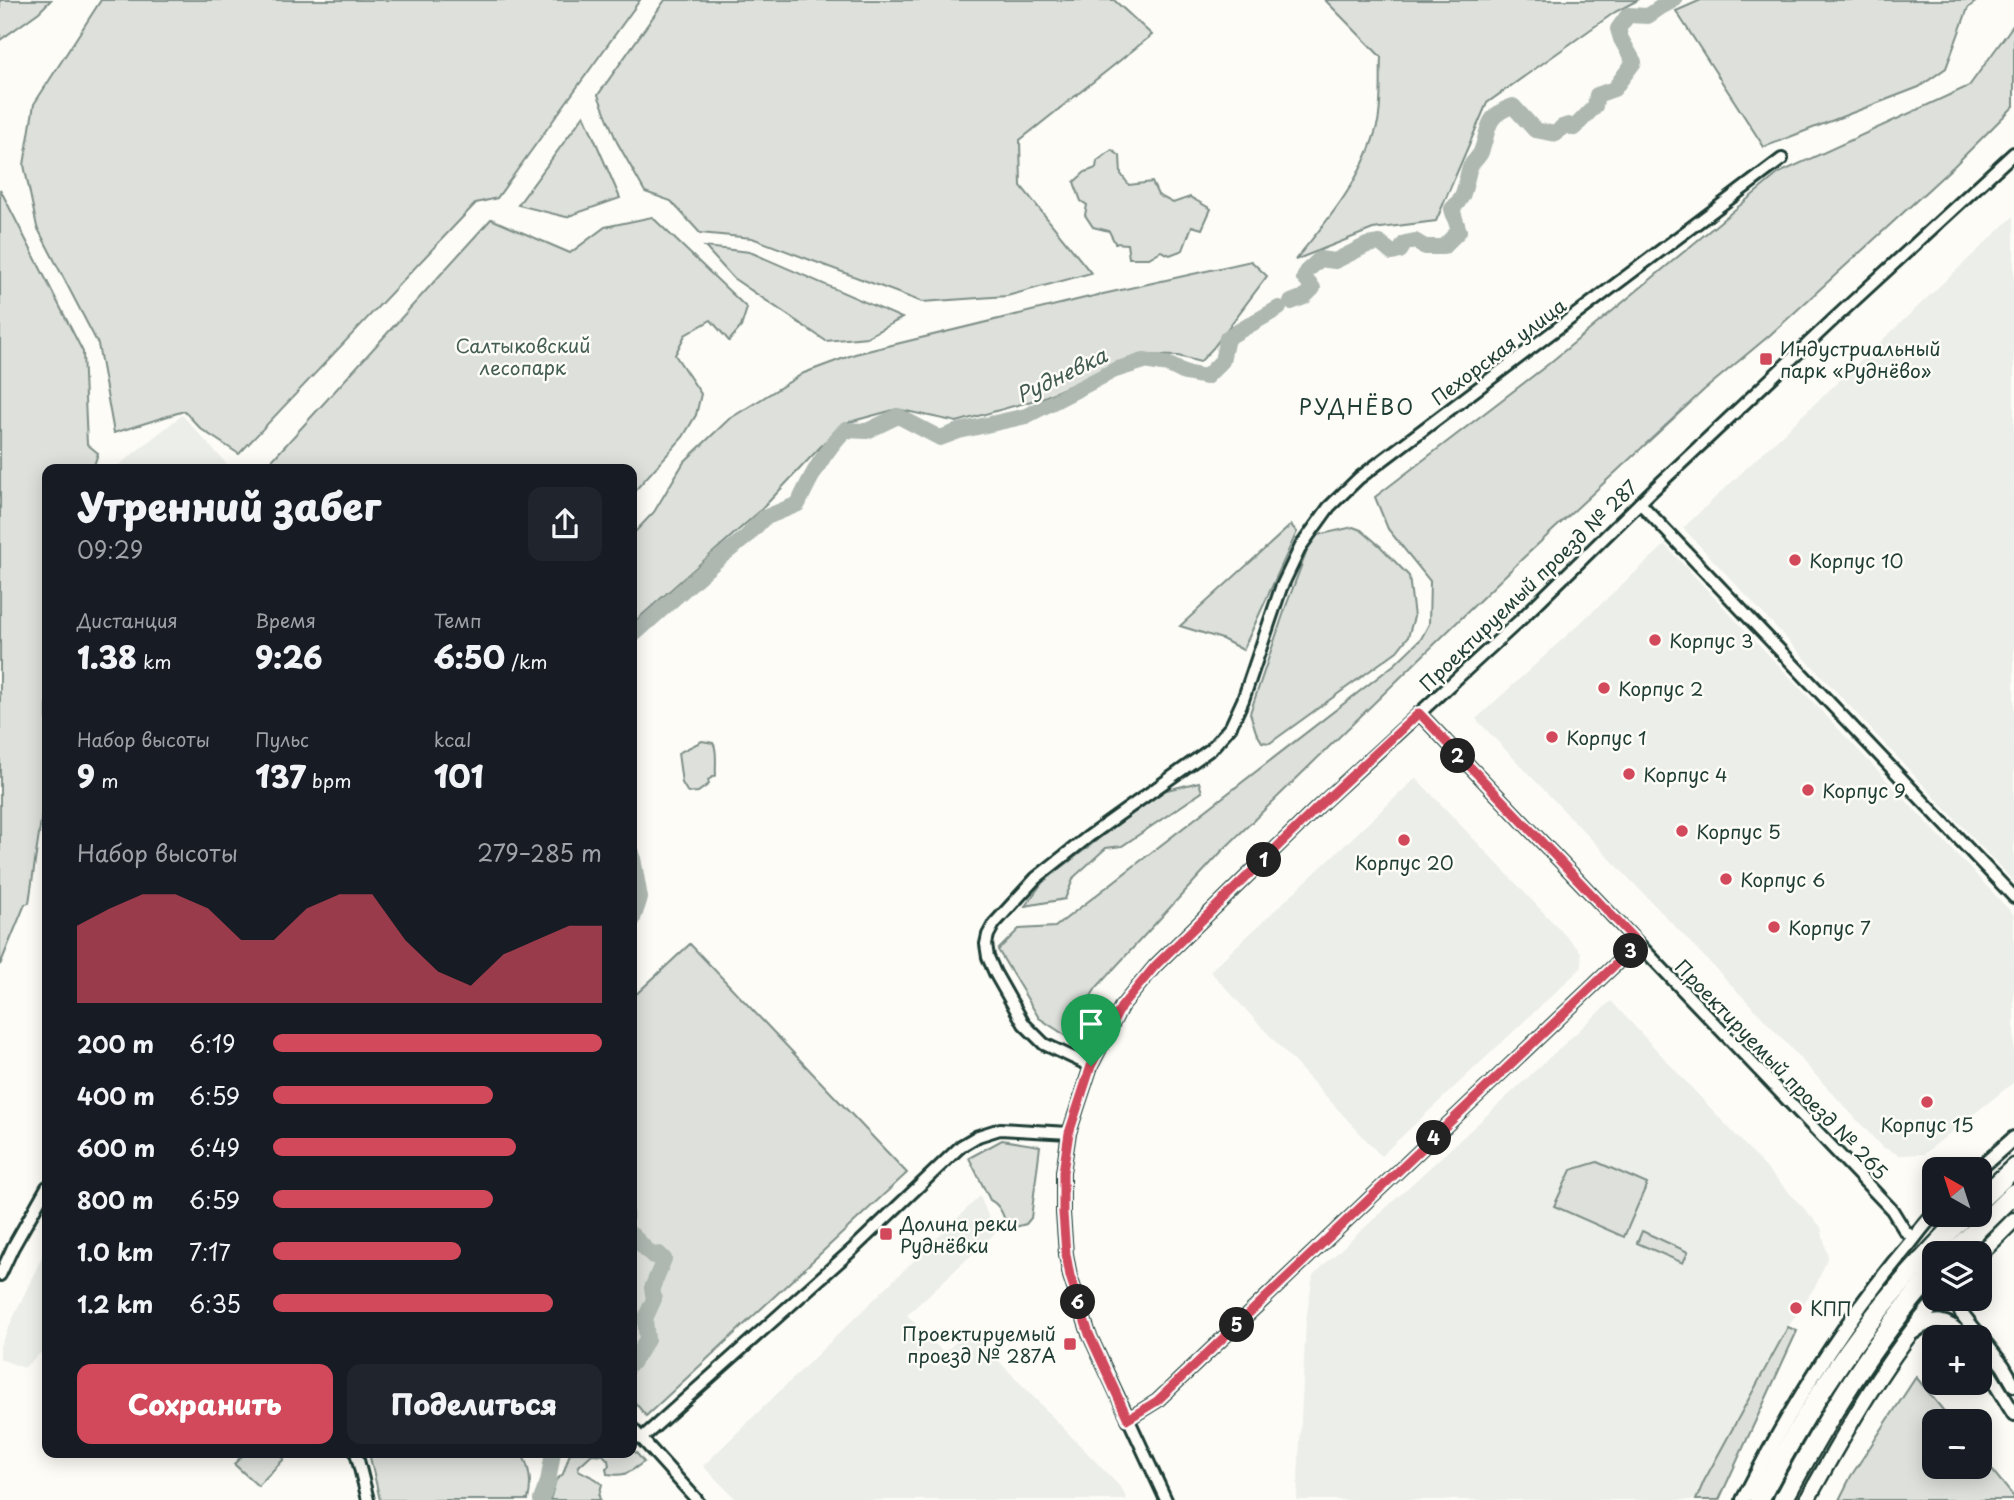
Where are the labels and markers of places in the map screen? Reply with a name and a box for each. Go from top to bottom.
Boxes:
place label: Индустриальный парк «Руднёво» [1780,334,1941,384]
marker: Индустриальный парк «Руднёво» [1758,351,1774,367]
place label: Корпус 10 [1809,546,1904,574]
marker: Корпус 10 [1787,552,1803,568]
place label: Корпус 3 [1669,626,1754,654]
marker: Корпус 3 [1647,632,1663,648]
place label: Корпус 2 [1618,674,1703,702]
marker: Корпус 2 [1596,680,1612,696]
place label: Корпус 1 [1566,723,1647,751]
marker: Корпус 1 [1544,729,1560,745]
pin: 2 [1440,738,1476,774]
place label: Корпус 4 [1643,760,1728,788]
marker: Корпус 4 [1621,766,1637,782]
place label: Корпус 9 [1822,776,1906,804]
marker: Корпус 9 [1800,782,1816,798]
place label: Корпус 5 [1696,817,1781,845]
marker: Корпус 5 [1674,823,1690,839]
marker: Корпус 20 [1396,832,1412,848]
pin: 1 [1246,842,1282,878]
place label: Корпус 20 [1354,848,1454,876]
place label: Корпус 6 [1740,865,1825,893]
marker: Корпус 6 [1718,871,1734,887]
place label: Корпус 7 [1788,913,1871,941]
marker: Корпус 7 [1766,919,1782,935]
pin: 3 [1614,934,1648,968]
pin [1061,994,1121,1066]
marker: Корпус 15 [1919,1094,1935,1110]
place label: Корпус 15 [1880,1110,1974,1138]
pin: 4 [1416,1120,1452,1156]
place label: Долина реки Руднёвки [899,1209,1018,1259]
marker: Долина реки Руднёвки [878,1226,894,1242]
pin: 6 [1060,1284,1096,1320]
place label: КПП [1810,1294,1852,1322]
marker: КПП [1788,1300,1804,1316]
pin: 5 [1220,1308,1254,1342]
place label: Проектируемый проезд № 287А [902,1319,1056,1369]
marker: Проектируемый проезд № 287А [1062,1336,1078,1352]

